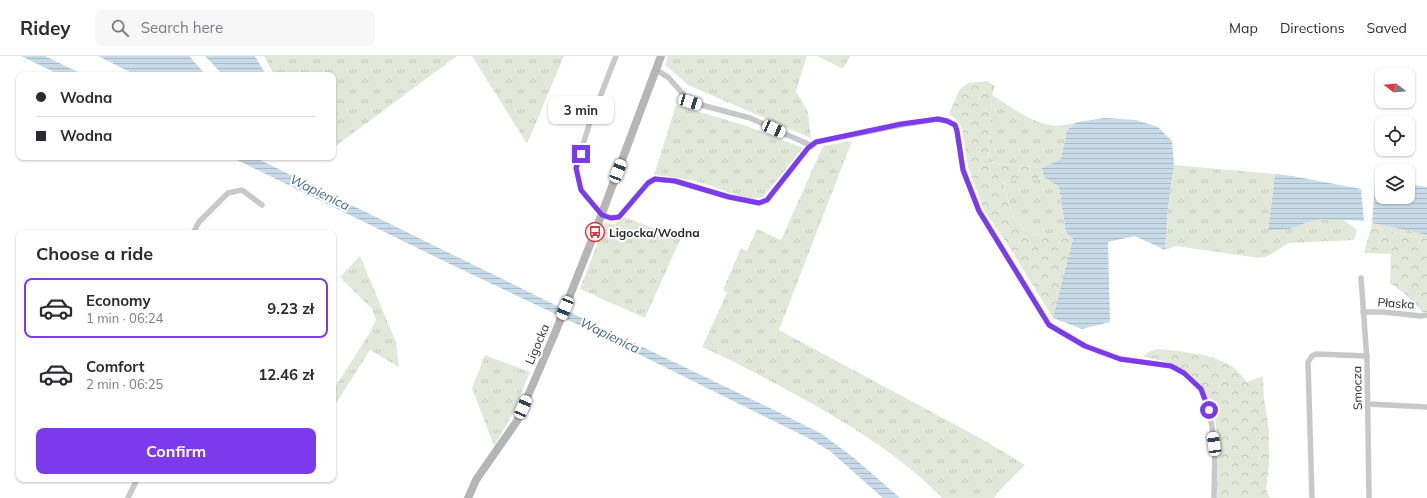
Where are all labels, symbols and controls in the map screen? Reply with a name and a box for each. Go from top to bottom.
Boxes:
search box [95,10,375,46]
text: Ridey [20,16,71,40]
icon: search [109,17,131,39]
text: Search here [141,18,223,37]
text: Map [1229,19,1258,37]
text: Directions [1280,19,1345,37]
text: Saved [1367,19,1407,37]
north arrow [1375,68,1415,108]
map controls [1375,68,1415,204]
text: Wodna [60,88,112,107]
car [677,93,703,111]
callout: 3 min [548,96,614,124]
text: 3 min [564,102,598,118]
button: locate [1375,116,1415,156]
car [761,119,787,139]
text: Wodna [60,126,112,145]
route end [572,145,590,163]
car [608,158,628,184]
button: layers [1375,164,1415,204]
water label: Wapienica [288,171,353,213]
bus stop icon: Ligocka/Wodna [584,221,606,243]
place label: Ligocka/Wodna [609,225,700,240]
text: Choose a ride [36,242,153,265]
icon: car [38,290,74,326]
text: Economy [86,291,151,310]
street label: Płaska [1377,294,1415,312]
car [555,295,575,321]
text: 9.23 zł [267,299,314,318]
text: 1 min · 06:24 [86,310,163,326]
water label: Wapienica [578,314,643,356]
street label: Ligocka [522,321,552,367]
icon: car [38,356,74,392]
text: Comfort [86,357,144,376]
text: 12.46 zł [258,365,314,384]
street label: Smocza [1349,366,1365,410]
text: 2 min · 06:25 [86,376,163,392]
car [513,394,533,420]
route start [1200,401,1218,419]
button: Confirm [36,428,316,474]
car [1206,431,1222,457]

